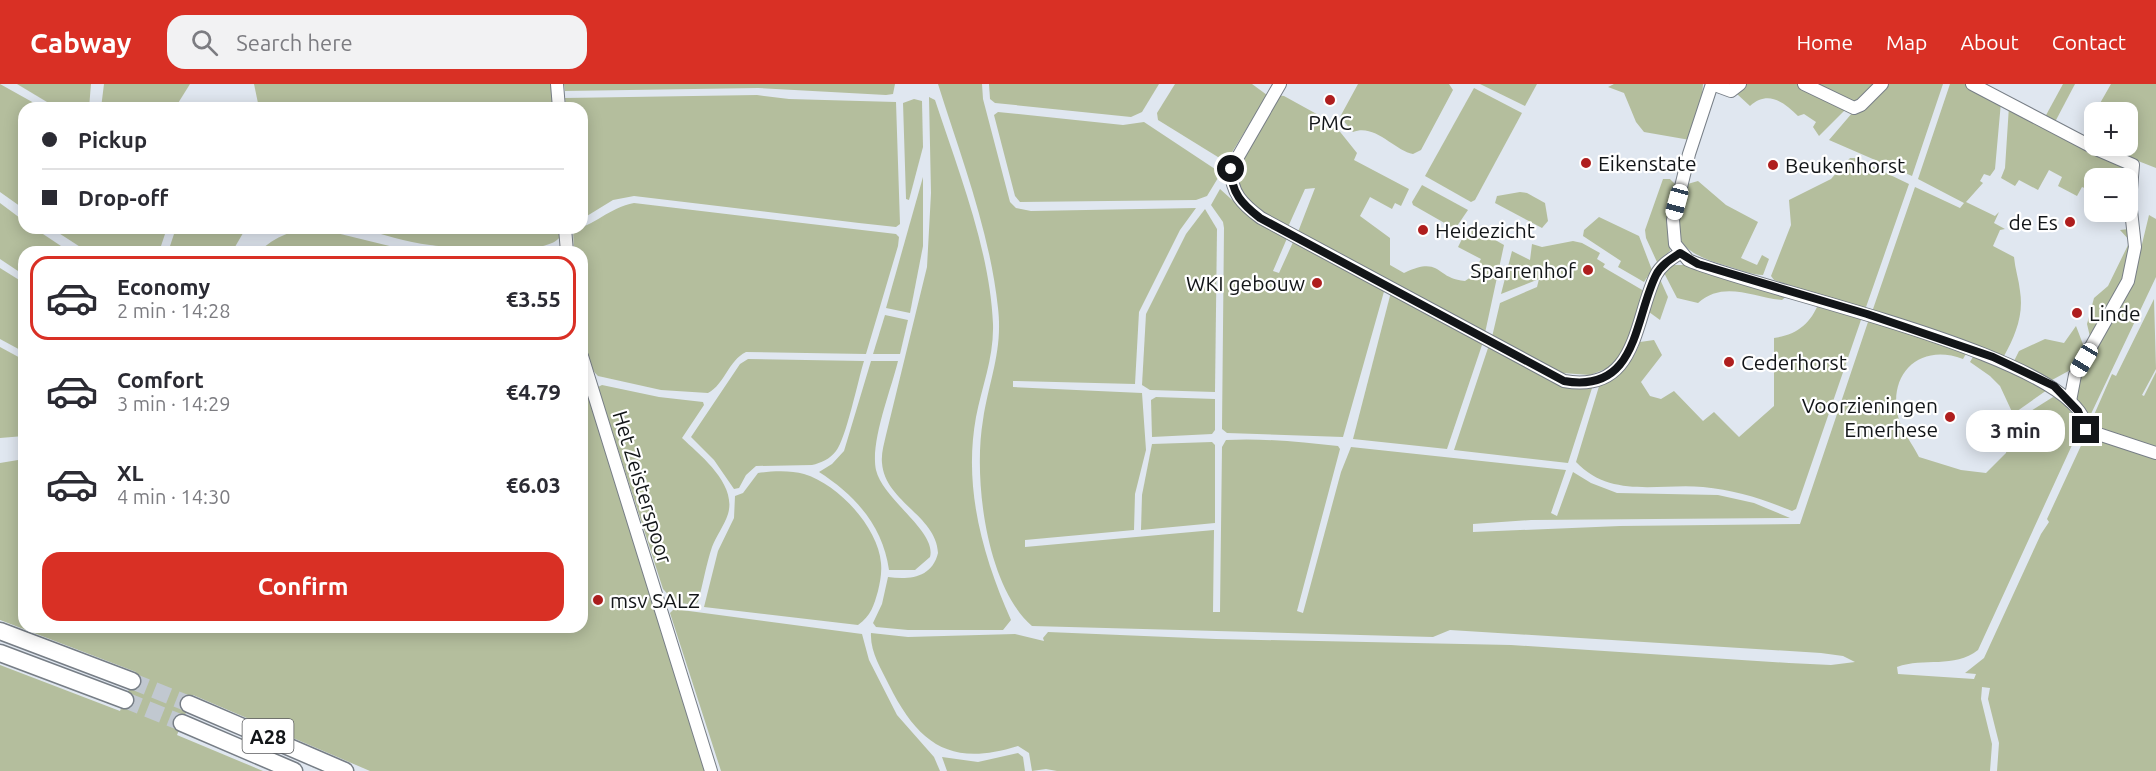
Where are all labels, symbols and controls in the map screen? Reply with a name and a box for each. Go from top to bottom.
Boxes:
search box [167,15,587,69]
icon: search [188,26,221,59]
text: Cabway [30,27,131,58]
text: Search here [236,30,353,55]
text: Home [1796,30,1853,54]
text: Map [1886,30,1927,54]
text: About [1960,30,2019,54]
text: Contact [2052,30,2126,54]
marker: PMC [1323,93,1337,107]
map controls [2084,102,2138,222]
button: + [2084,102,2138,156]
place label: PMC [1308,110,1352,134]
text: Pickup [78,127,147,152]
place label: Eikenstate [1598,151,1697,175]
place label: Beukenhorst [1785,153,1905,177]
route start [1217,155,1244,182]
marker: Eikenstate [1579,156,1593,170]
marker: Beukenhorst [1766,158,1780,172]
button: − [2084,168,2138,222]
car [1664,182,1690,222]
text: Drop-off [78,185,168,210]
place label: de Es [2008,210,2058,234]
marker: de Es [2063,215,2077,229]
place label: Heidezicht [1435,218,1535,242]
marker: Heidezicht [1416,223,1430,237]
place label: Sparrenhof [1470,258,1577,282]
marker: Sparrenhof [1581,263,1595,277]
icon: car [45,271,99,325]
place label: WKI gebouw [1186,271,1305,295]
text: Economy [117,274,210,299]
marker: WKI gebouw [1310,276,1324,290]
text: €3.55 [506,286,561,311]
text: 2 min · 14:28 [117,299,231,322]
place label: Linde [2089,301,2141,325]
marker: Linde [2070,306,2084,320]
car [2067,340,2101,380]
place label: Cederhorst [1741,350,1847,374]
marker: Cederhorst [1722,355,1736,369]
icon: car [45,364,99,418]
text: Comfort [117,367,204,392]
text: €4.79 [506,379,561,404]
text: 3 min · 14:29 [117,392,231,415]
place label: Voorzieningen Emerhese [1802,393,1938,441]
street label: Het Zeisterspoor [608,408,678,566]
callout: 3 min [1966,409,2065,451]
marker: Voorzieningen Emerhese [1943,410,1957,424]
route end [2072,416,2099,443]
text: 3 min [1990,419,2041,442]
icon: car [45,457,99,511]
text: XL [117,460,144,485]
text: €6.03 [506,472,561,497]
text: 4 min · 14:30 [117,485,231,508]
button: Confirm [42,552,564,621]
place label: msv SALZ [610,588,700,612]
marker: msv SALZ [591,593,605,607]
road number: A28 [242,719,294,753]

